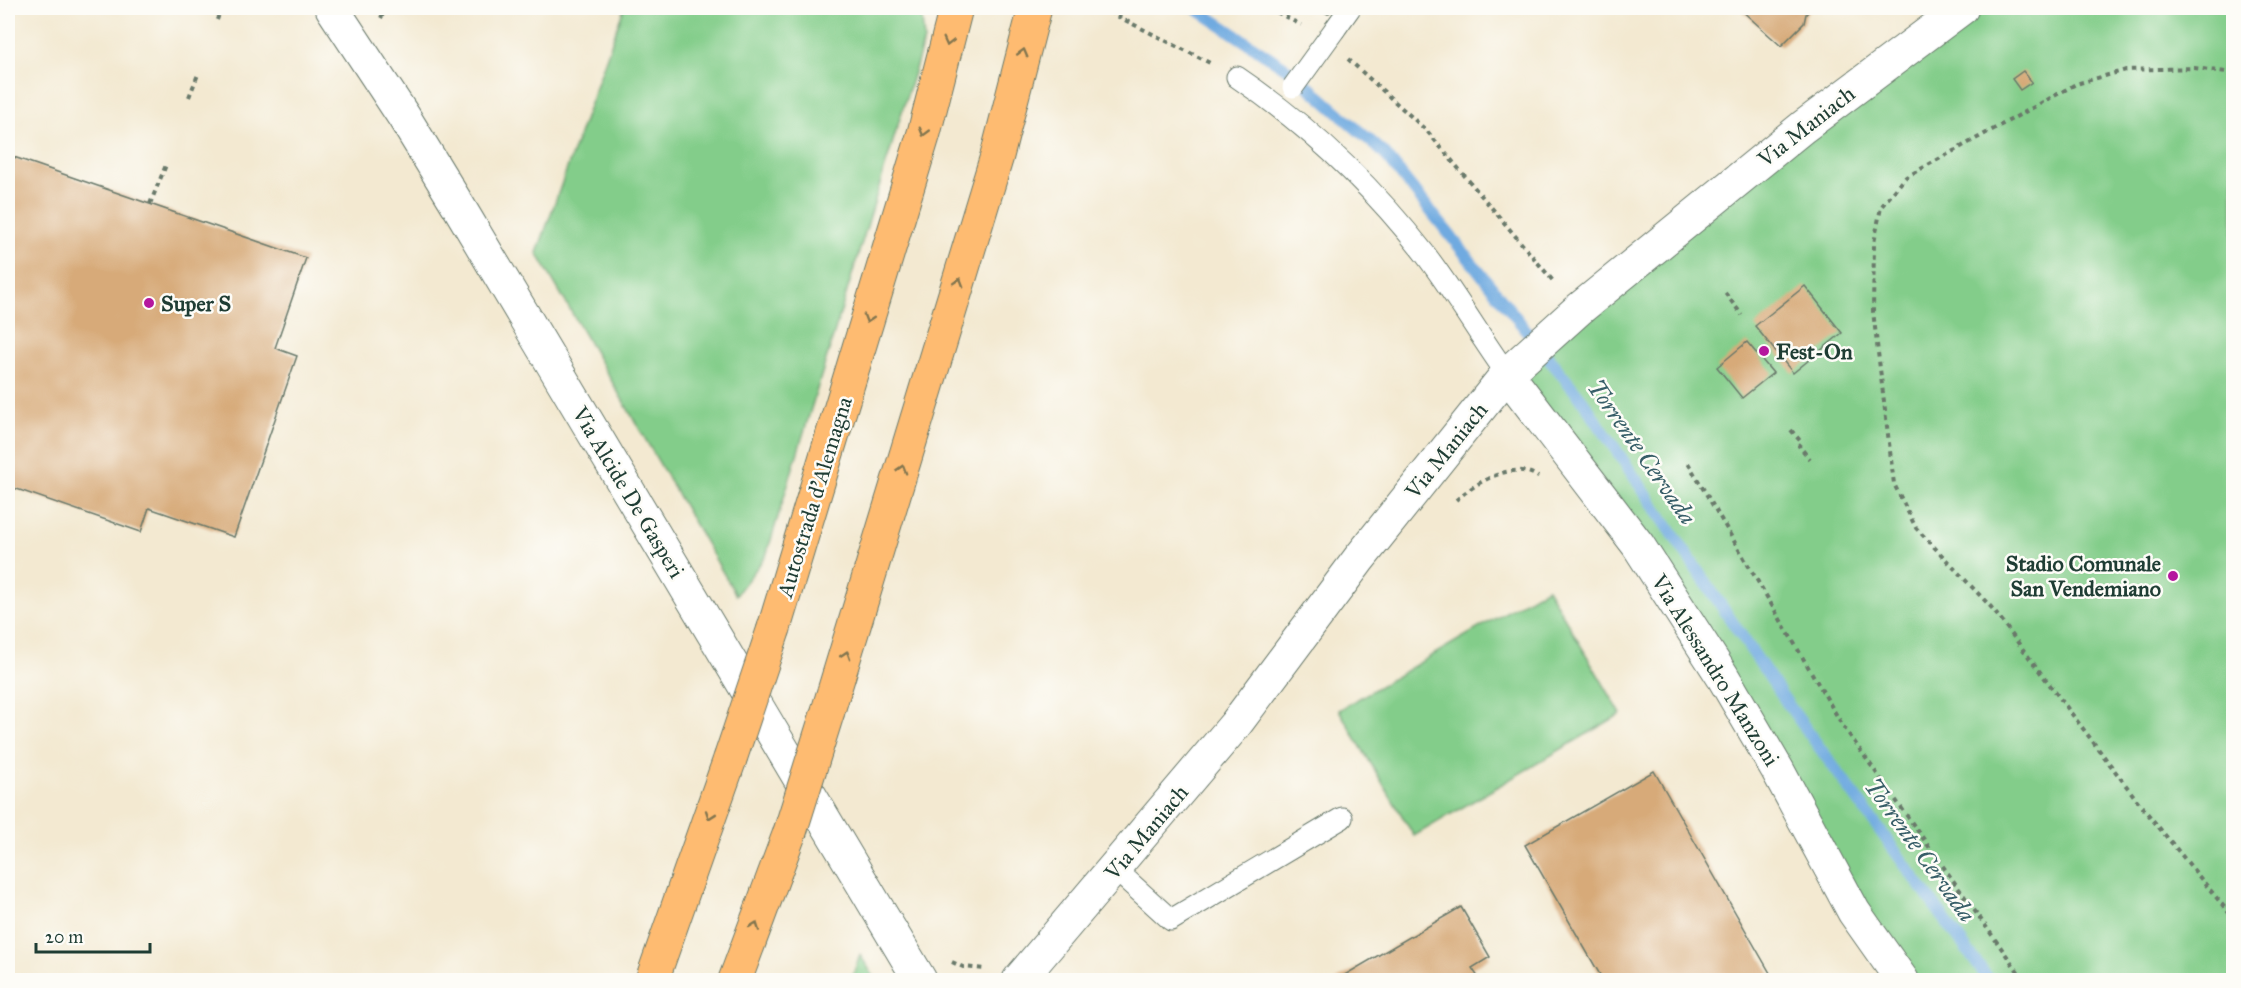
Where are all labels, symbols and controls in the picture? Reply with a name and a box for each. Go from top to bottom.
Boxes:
one-way arrow [942,36,955,46]
one-way arrow [1016,49,1029,59]
street label: Via Maniach [1751,80,1860,173]
one-way arrow [919,126,931,137]
one-way arrow [952,277,964,288]
place label: Super S [161,290,231,317]
marker: Super S [142,296,156,310]
one-way arrow [863,313,875,324]
place label: Fest-On [1776,338,1853,365]
marker: Fest-On [1757,344,1771,358]
water label: Torrente Cervada [1581,374,1703,530]
street label: Autostrada d'Alemagna [771,393,858,602]
street label: Via Maniach [1399,397,1493,505]
street label: Via Alcide De Gasperi [566,401,690,583]
one-way arrow [895,464,908,475]
place label: Stadio Comunale San Vendemiano [2006,550,2161,602]
street label: Via Alessandro Manzoni [1645,569,1786,771]
marker: Stadio Comunale San Vendemiano [2166,569,2180,583]
one-way arrow [838,650,851,661]
water label: Torrente Cervada [1858,772,1982,928]
street label: Via Maniach [1098,779,1194,886]
one-way arrow [705,809,718,819]
scale bar [36,916,150,954]
one-way arrow [748,921,761,931]
text: 20 m [45,926,83,948]

